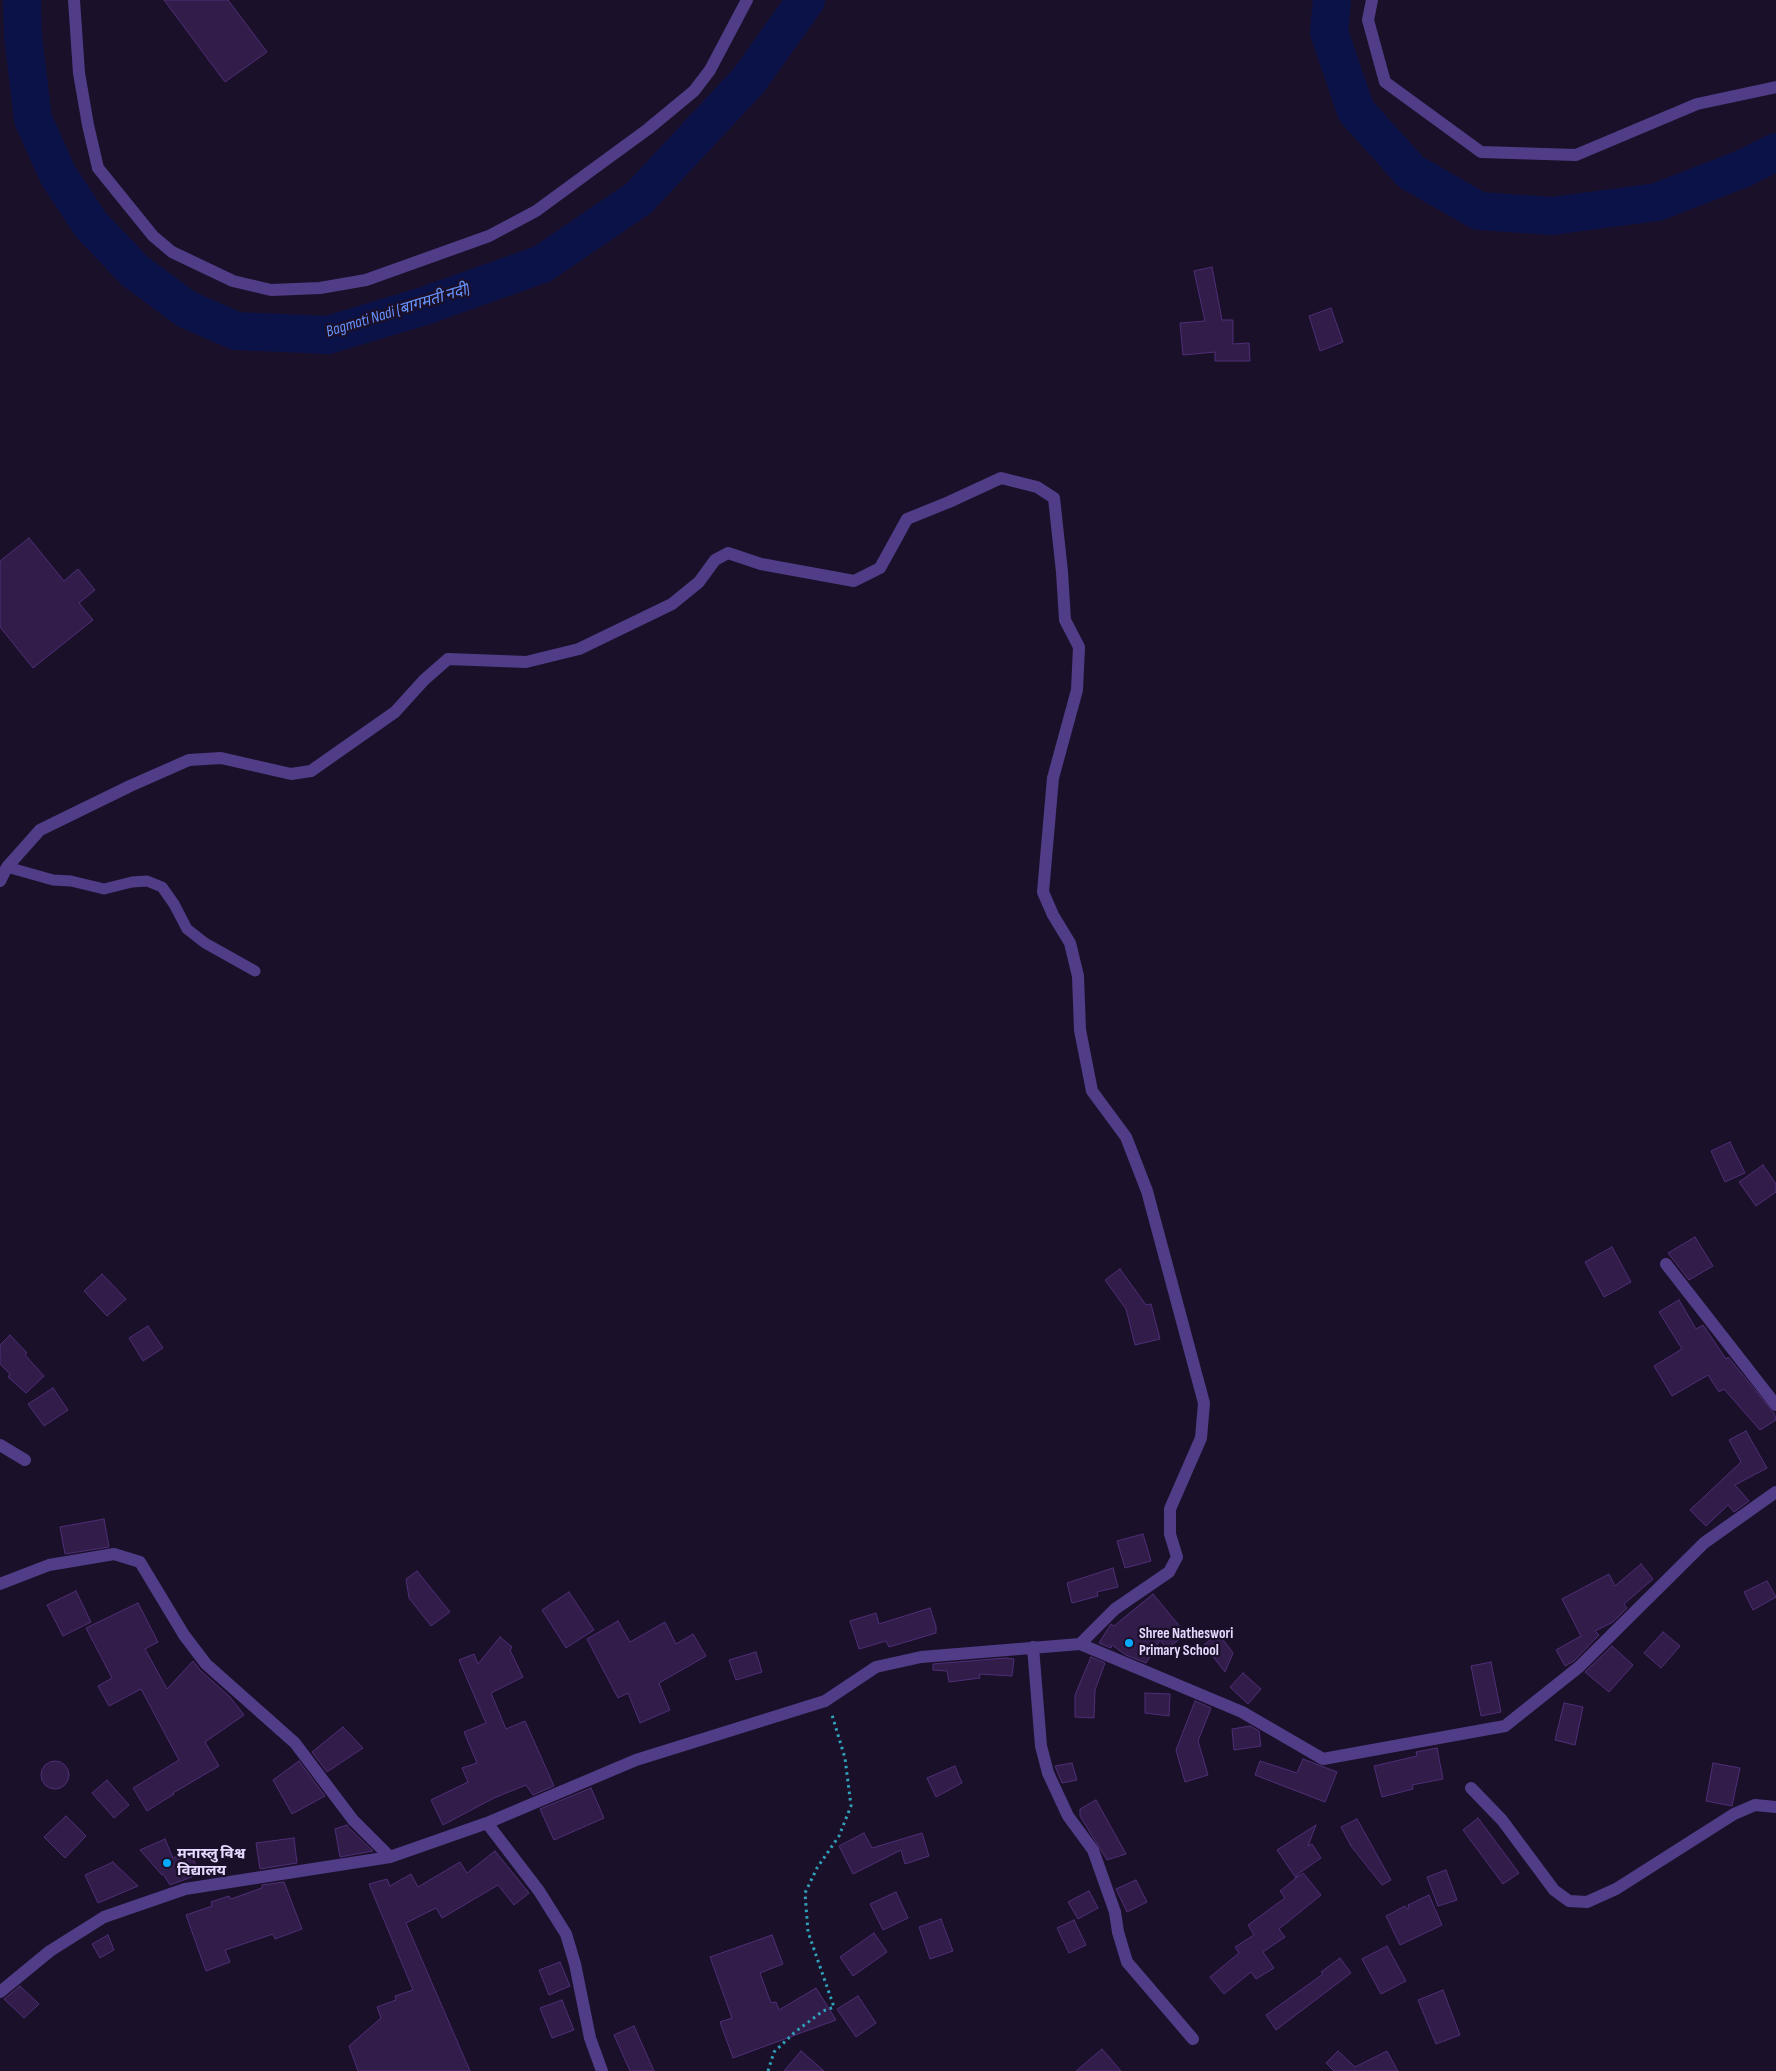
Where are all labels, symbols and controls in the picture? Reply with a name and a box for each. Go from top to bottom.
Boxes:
water label: Bagmati Nadi (बागमती नदी) [324,280,472,342]
place label: Shree Natheswori Primary School [1139,1625,1233,1660]
marker: Shree Natheswori Primary School [1123,1637,1135,1649]
place label: मनास्लु विश्व विद्यालय [177,1845,245,1880]
marker: मनास्लु विश्व विद्यालय [161,1857,173,1869]

